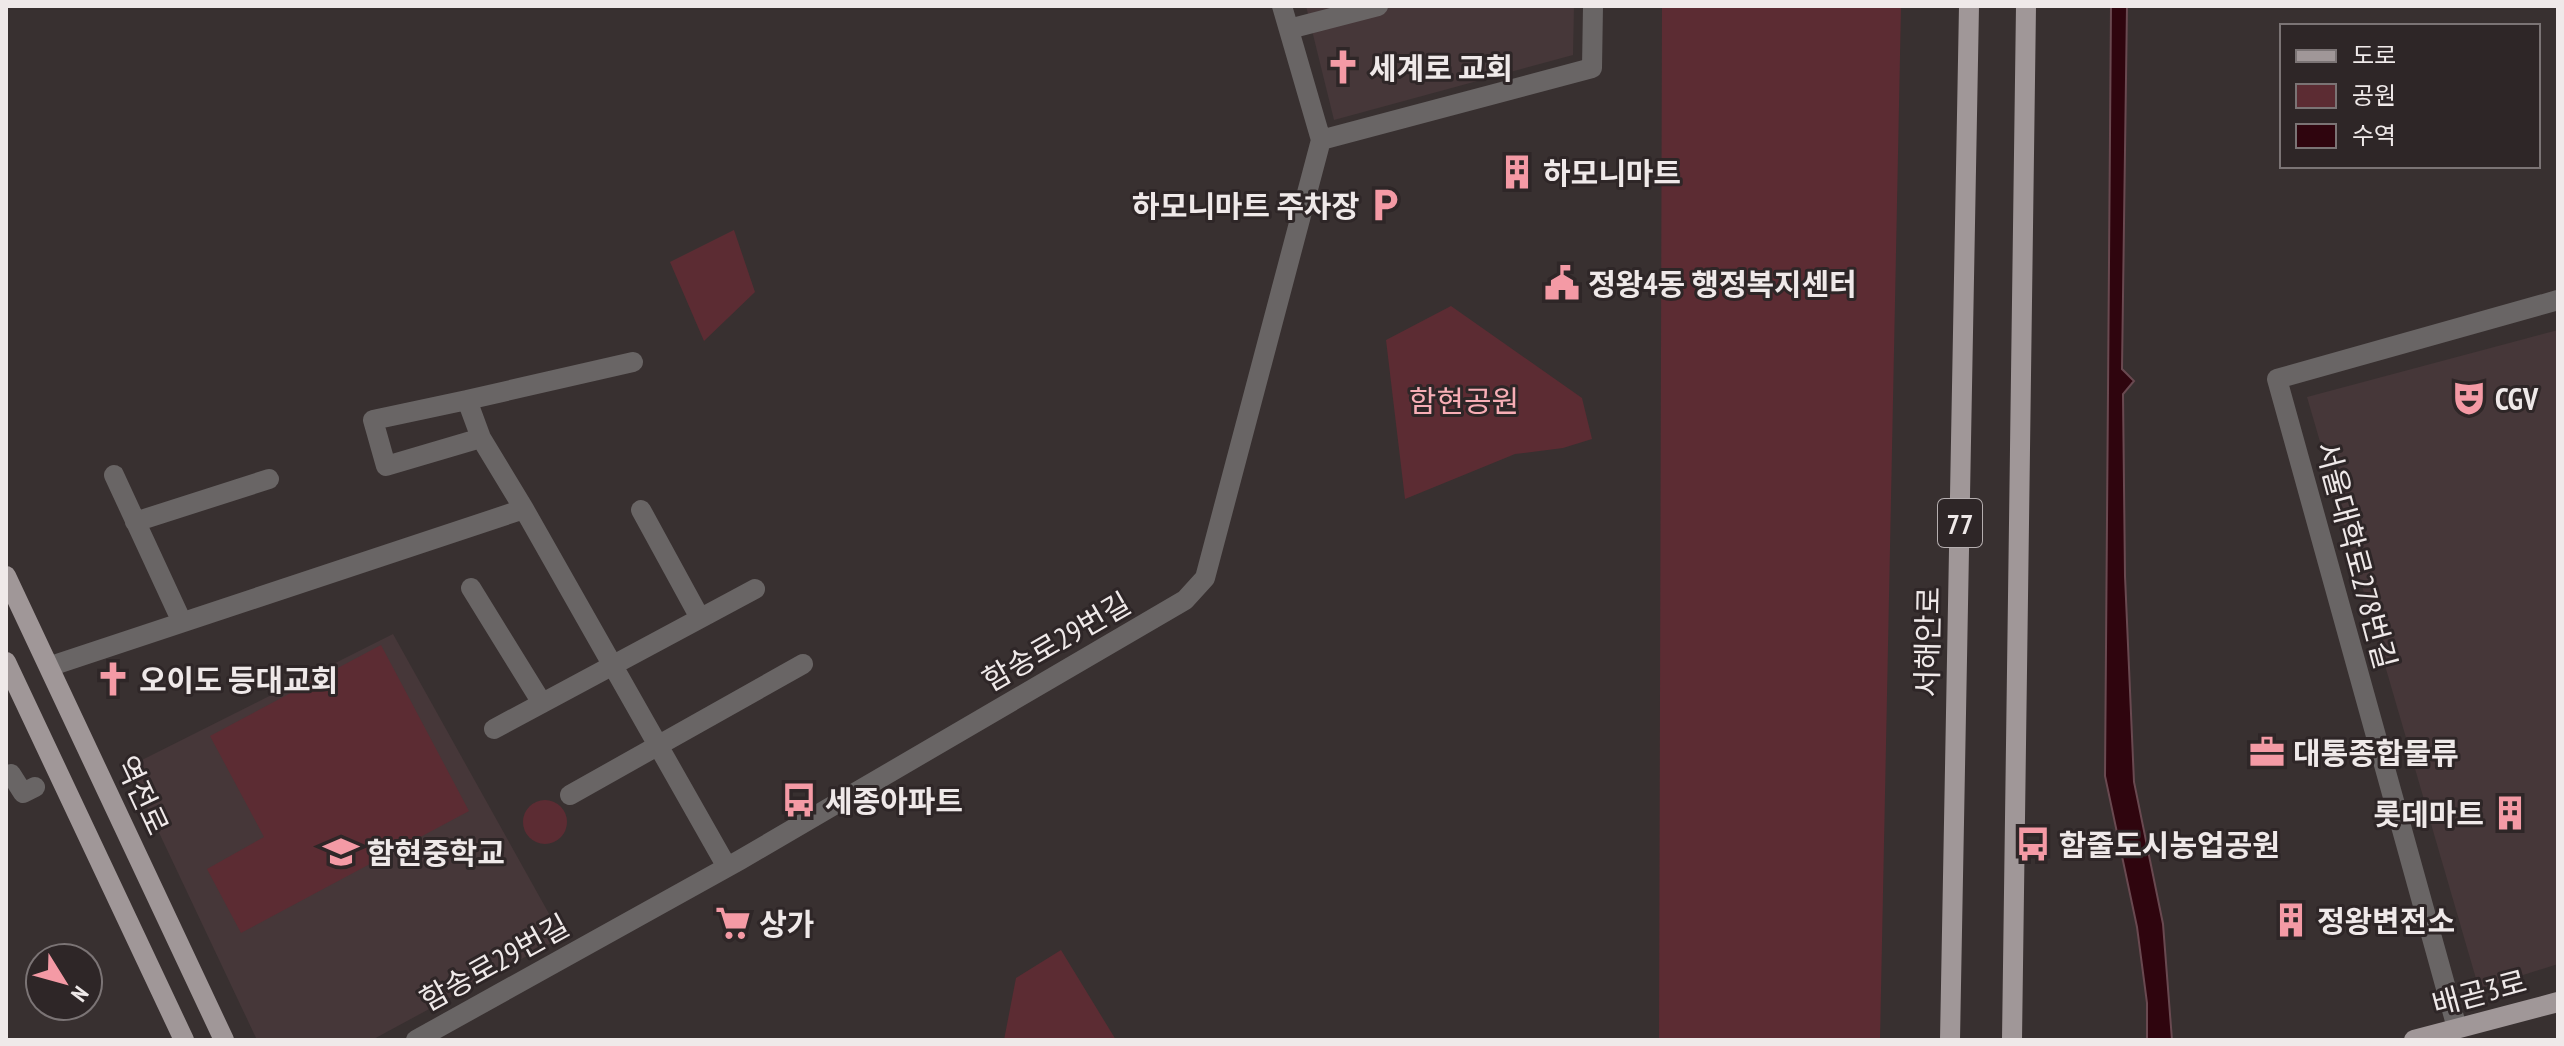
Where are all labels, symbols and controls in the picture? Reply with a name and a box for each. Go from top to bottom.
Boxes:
legend [2280,24,2540,168]
text: 도로 [2352,40,2396,71]
church icon: 세계로 교회 [1324,48,1362,86]
place label: 세계로 교회 [1369,48,1513,87]
text: 공원 [2352,80,2396,111]
text: 수역 [2352,120,2396,151]
building icon: 하모니마트 [1498,153,1536,191]
place label: 하모니마트 [1543,153,1681,192]
place label: 하모니마트 주차장 [1132,186,1359,225]
parking icon: 하모니마트 주차장 [1366,186,1404,224]
public building icon: 정왕4동 행정복지센터 [1543,264,1581,302]
place label: 정왕4동 행정복지센터 [1588,264,1857,303]
theatre icon: CGV [2450,379,2488,417]
place label: CGV [2495,379,2539,418]
park label: 함현공원 [1409,381,1519,420]
street label: 서울대학로278번길 [2308,437,2406,673]
road number: 77 [1938,499,1982,547]
street label: 함송로29번길 [975,583,1137,699]
street label: 서해안로 [1907,586,1947,698]
church icon: 오이도 등대교회 [94,660,132,698]
place label: 오이도 등대교회 [139,660,338,699]
office icon: 대통종합물류 [2248,733,2286,771]
place label: 대통종합물류 [2293,733,2459,772]
street label: 역전로 [108,749,178,841]
bus stop icon: 세종아파트 [780,781,818,819]
place label: 세종아파트 [825,781,963,820]
place label: 롯데마트 [2374,794,2484,833]
building icon: 롯데마트 [2491,794,2529,832]
bus stop icon: 함줄도시농업공원 [2014,825,2052,863]
place label: 함줄도시농업공원 [2059,825,2280,864]
school or university icon: 함현중학교 [322,833,360,871]
place label: 함현중학교 [367,833,505,872]
building icon: 정왕변전소 [2272,901,2310,939]
place label: 정왕변전소 [2317,901,2455,940]
supermarket icon: 상가 [714,904,752,942]
place label: 상가 [759,904,814,943]
street label: 함송로29번길 [412,905,576,1019]
north arrow [24,942,104,1022]
street label: 배곧3로 [2427,961,2531,1023]
text: N [65,981,95,1007]

